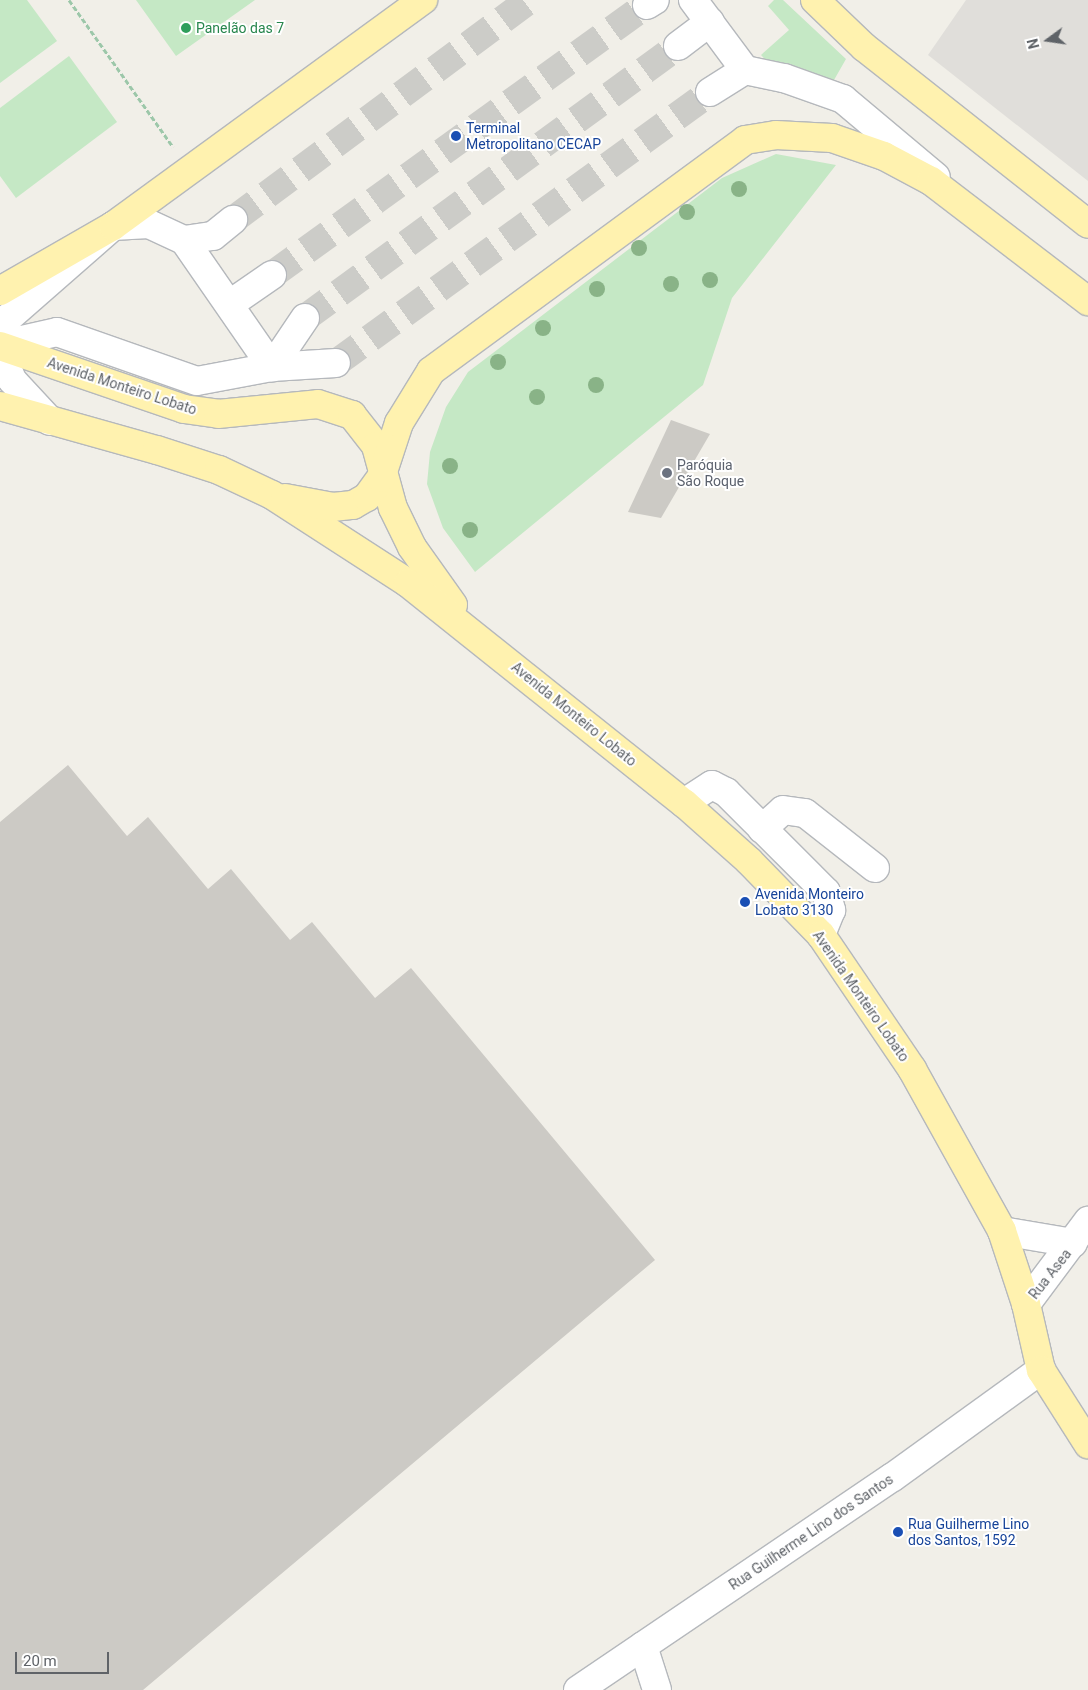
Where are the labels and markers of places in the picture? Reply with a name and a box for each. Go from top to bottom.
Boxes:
place label: Panelão das 7 [196,20,284,36]
marker: Panelão das 7 [180,22,192,34]
place label: Terminal Metropolitano CECAP [466,120,601,152]
marker: Terminal Metropolitano CECAP [450,130,462,142]
place label: Paróquia São Roque [677,457,744,490]
marker: Paróquia São Roque [661,467,673,479]
place label: Avenida Monteiro Lobato 3130 [755,886,864,919]
marker: Avenida Monteiro Lobato 3130 [739,896,751,908]
place label: Rua Guilherme Lino dos Santos, 1592 [908,1516,1029,1548]
marker: Rua Guilherme Lino dos Santos, 1592 [892,1526,904,1538]

